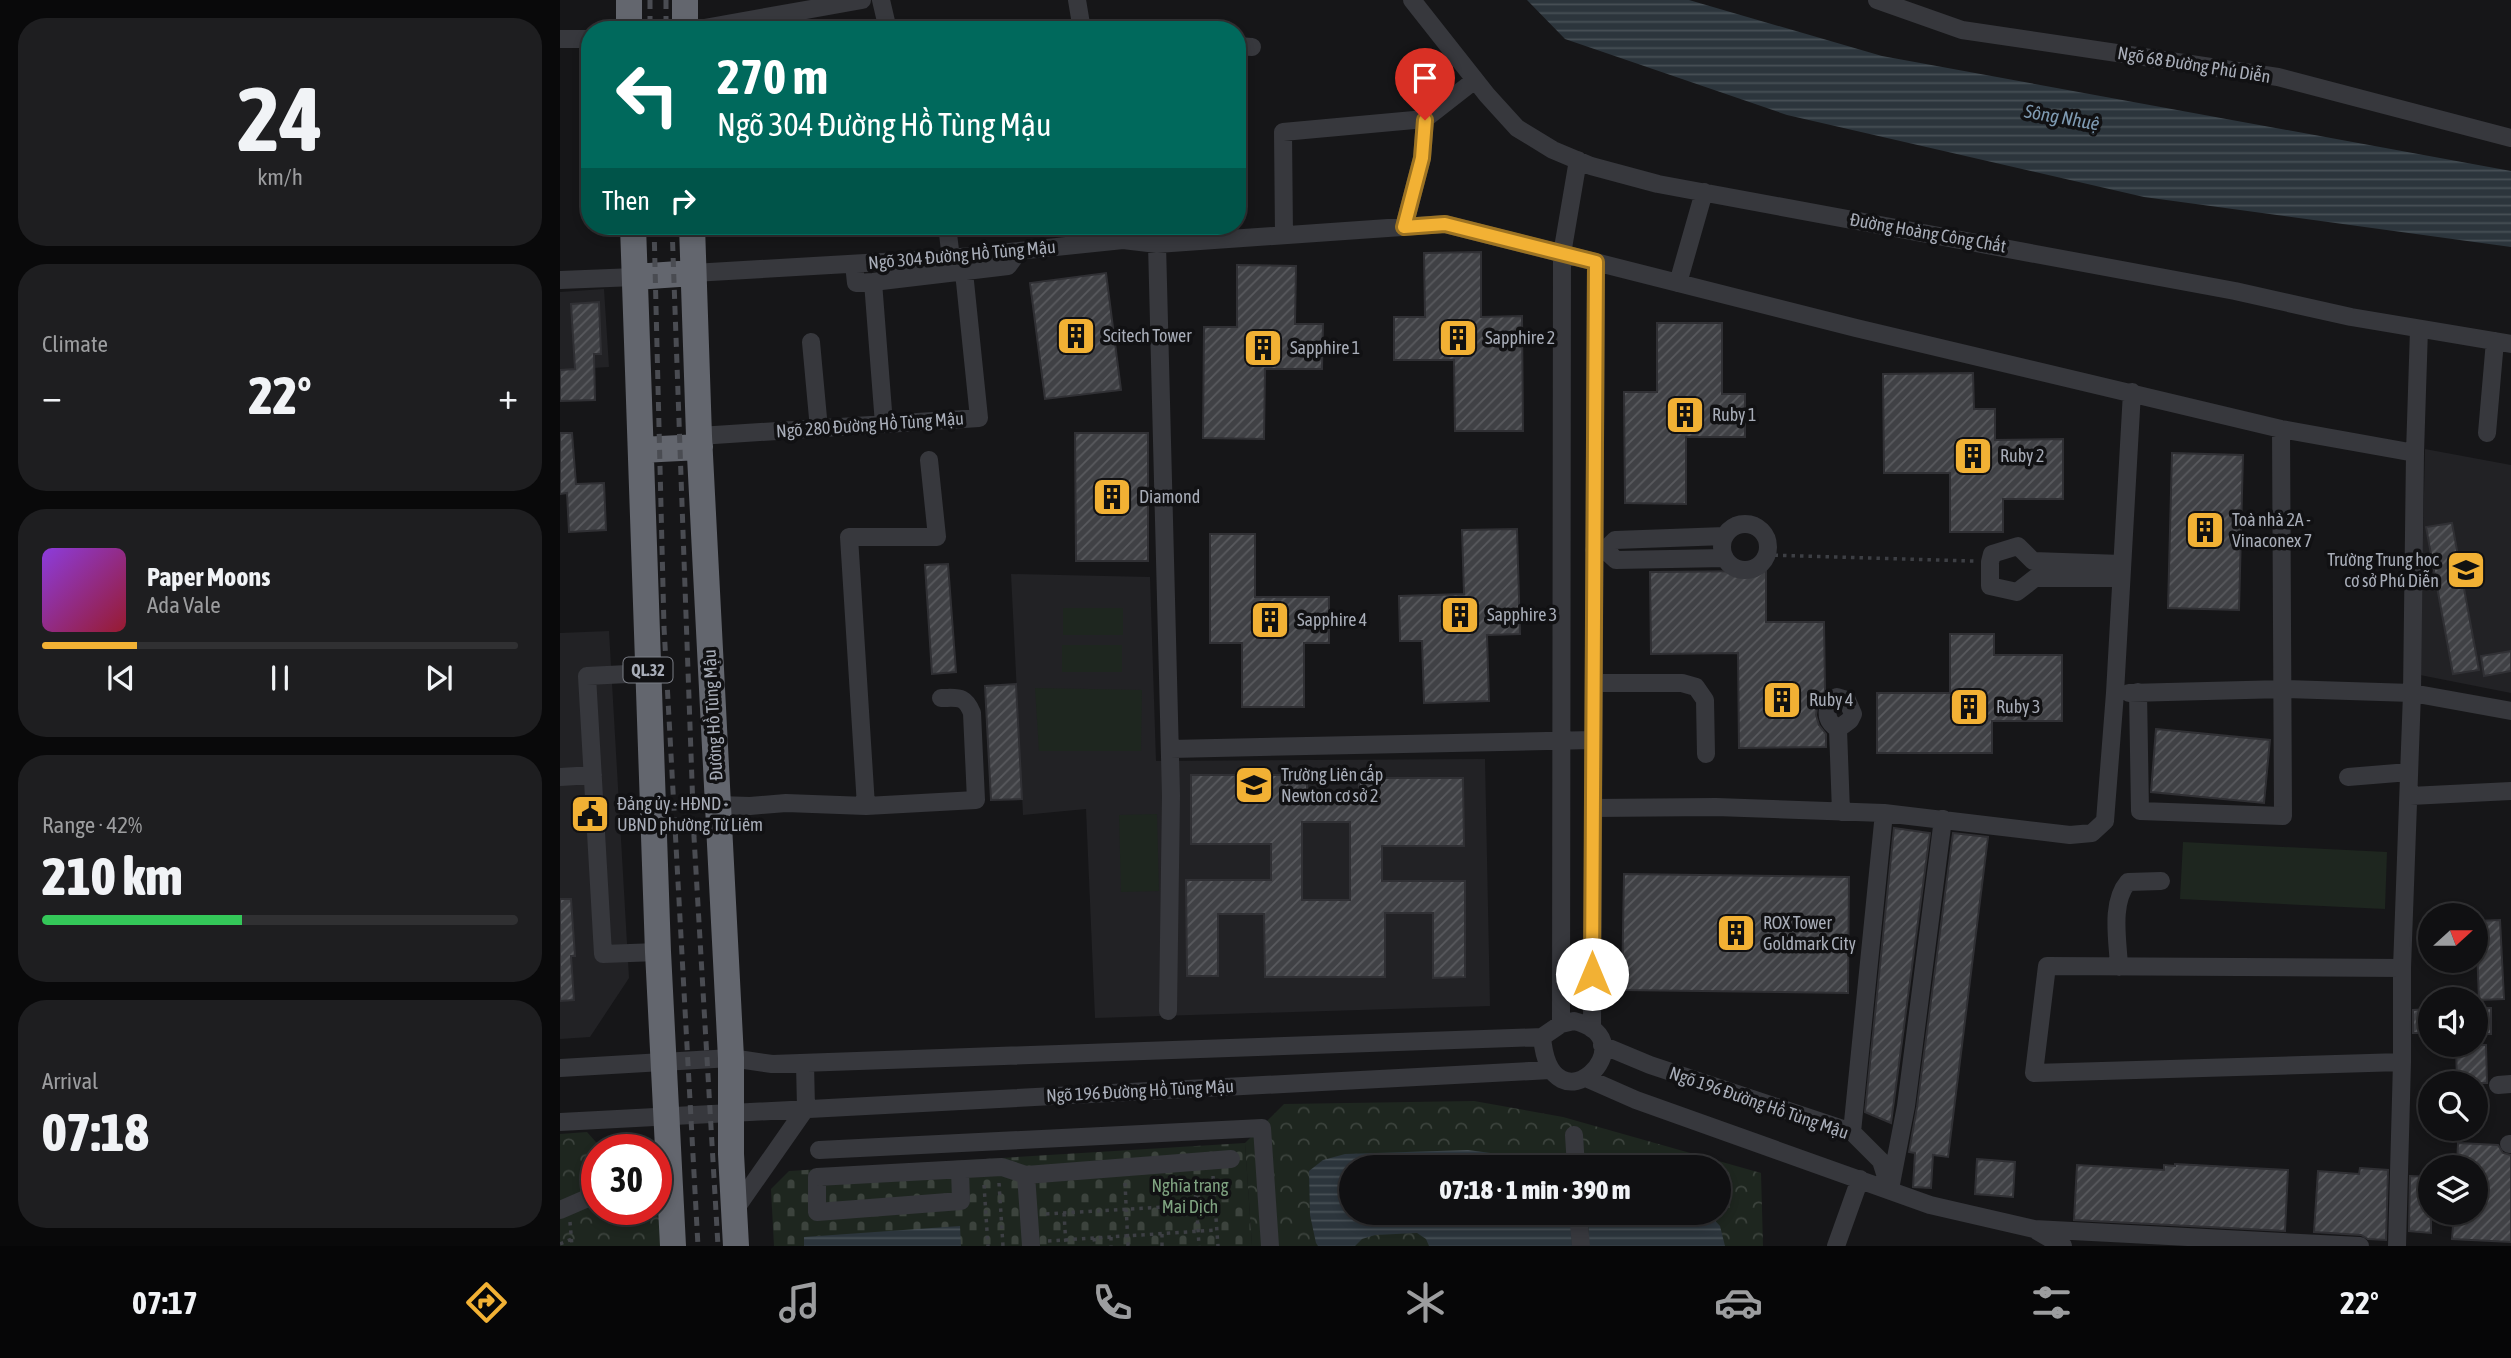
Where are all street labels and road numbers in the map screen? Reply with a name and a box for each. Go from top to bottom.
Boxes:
street label: Ngõ 68 Đường Phú Diễn [2116,42,2272,87]
street label: Đường Hoàng Công Chất [1848,207,2008,257]
street label: Ngõ 304 Đường Hồ Tùng Mậu [867,235,1057,273]
street label: Ngõ 280 Đường Hồ Tùng Mậu [775,406,965,442]
street label: Đường Hồ Tùng Mậu [698,649,726,781]
road number: QL.32 [624,657,672,682]
street label: Ngõ 196 Đường Hồ Tùng Mậu [1667,1061,1852,1143]
street label: Ngõ 196 Đường Hồ Tùng Mậu [1045,1074,1234,1106]

